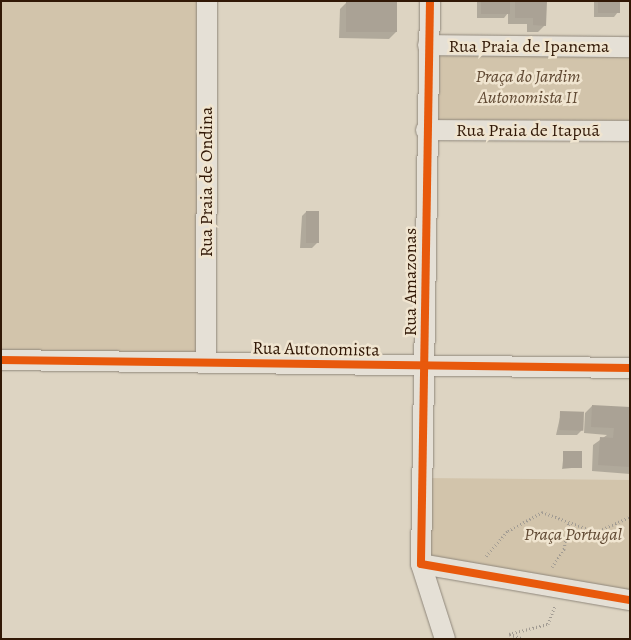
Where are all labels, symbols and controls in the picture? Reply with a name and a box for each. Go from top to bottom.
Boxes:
street label: Rua Praia de Ipanema [449,35,609,57]
park label: Praça do Jardim Autonomista II [475,66,581,108]
street label: Rua Praia de Ondina [195,107,217,257]
street label: Rua Praia de Itapuã [456,119,600,141]
street label: Rua Amazonas [399,228,421,336]
street label: Rua Autonomista [252,337,380,361]
park label: Praça Portugal [524,523,622,545]

